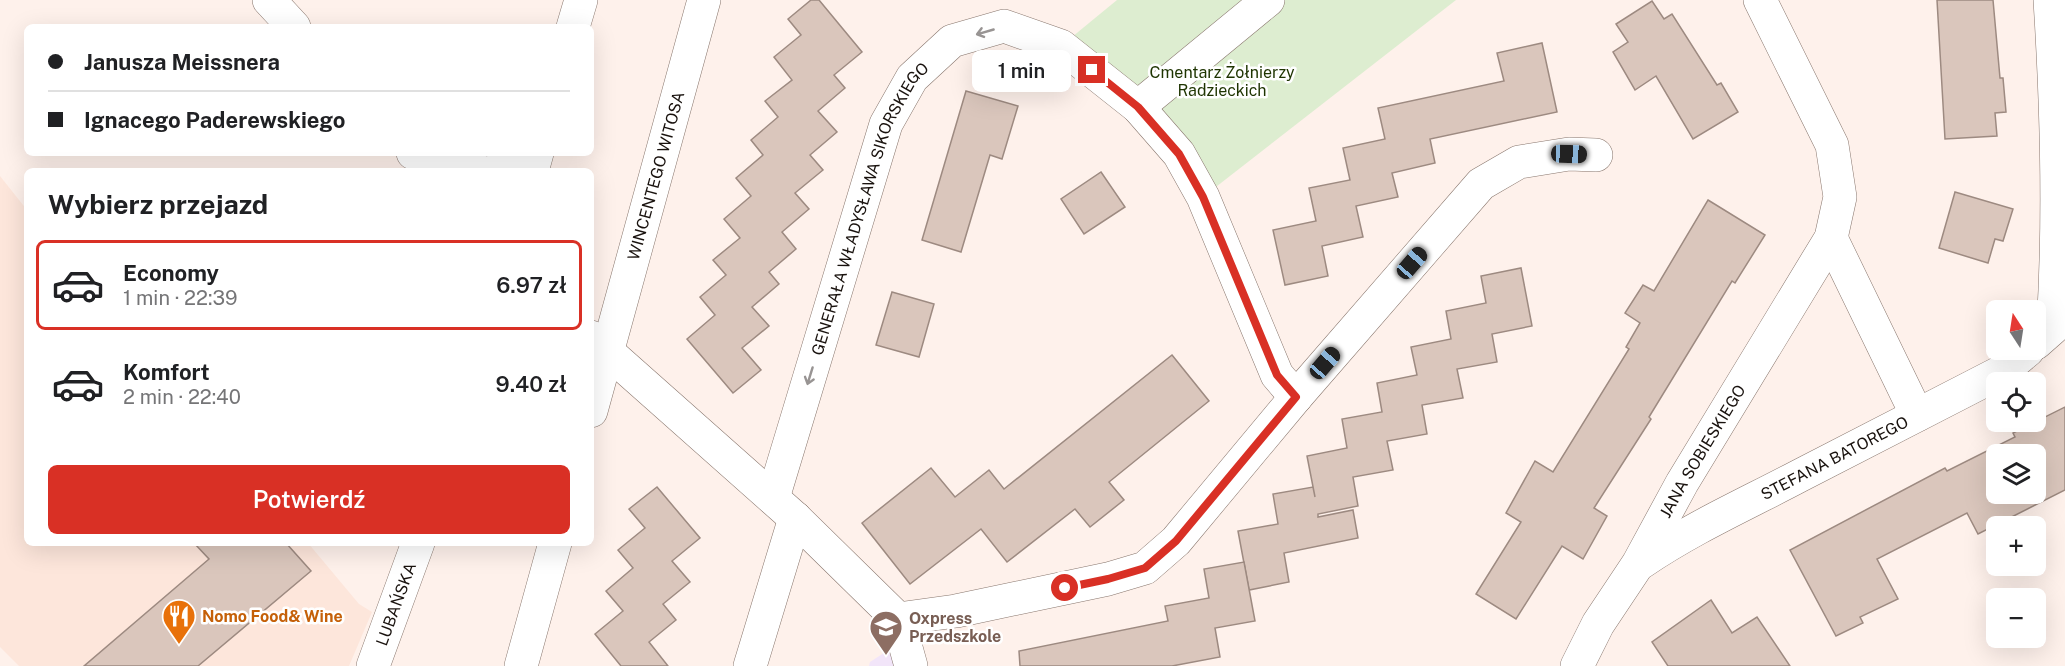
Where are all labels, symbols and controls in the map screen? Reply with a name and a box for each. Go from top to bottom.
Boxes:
one-way arrow [976,27,995,38]
text: Janusza Meissnera [84,49,280,75]
callout: 1 min [972,49,1071,91]
route end [1078,56,1105,83]
street label: GENERAŁA WŁADYSŁAWA SIKORSKIEGO [807,58,932,357]
text: 1 min [998,59,1045,83]
park label: Cmentarz Żołnierzy Radzieckich [1149,62,1295,100]
street label: WINCENTEGO WITOSA [623,89,688,262]
text: Ignacego Paderewskiego [84,107,346,133]
car [1551,144,1587,164]
text: Wybierz przejazd [48,188,268,220]
car [1393,244,1431,282]
icon: car [51,258,105,312]
text: Economy [123,260,219,286]
text: 6.97 zł [496,272,567,298]
text: 1 min · 22:39 [123,286,237,310]
north arrow [1986,300,2046,360]
map controls [1986,300,2046,648]
car [1306,344,1344,382]
icon: car [51,357,105,411]
text: Komfort [123,359,210,385]
one-way arrow [804,366,815,385]
text: 9.40 zł [496,371,567,397]
button: locate [1986,372,2046,432]
street label: JANA SOBIESKIEGO [1656,381,1749,521]
text: 2 min · 22:40 [123,385,241,409]
street label: STEFANA BATOREGO [1758,412,1911,504]
button: layers [1986,444,2046,504]
button: Potwierdź [48,465,570,534]
button: + [1986,516,2046,576]
street label: LUBAŃSKA [372,560,420,648]
route start [1051,574,1078,601]
button: − [1986,588,2046,648]
restaurant icon: Nomo Food& Wine [161,598,197,645]
place label: Nomo Food& Wine [202,607,343,626]
school or university icon: Oxpress Przedszkole [868,609,904,656]
place label: Oxpress Przedszkole [909,609,1001,646]

